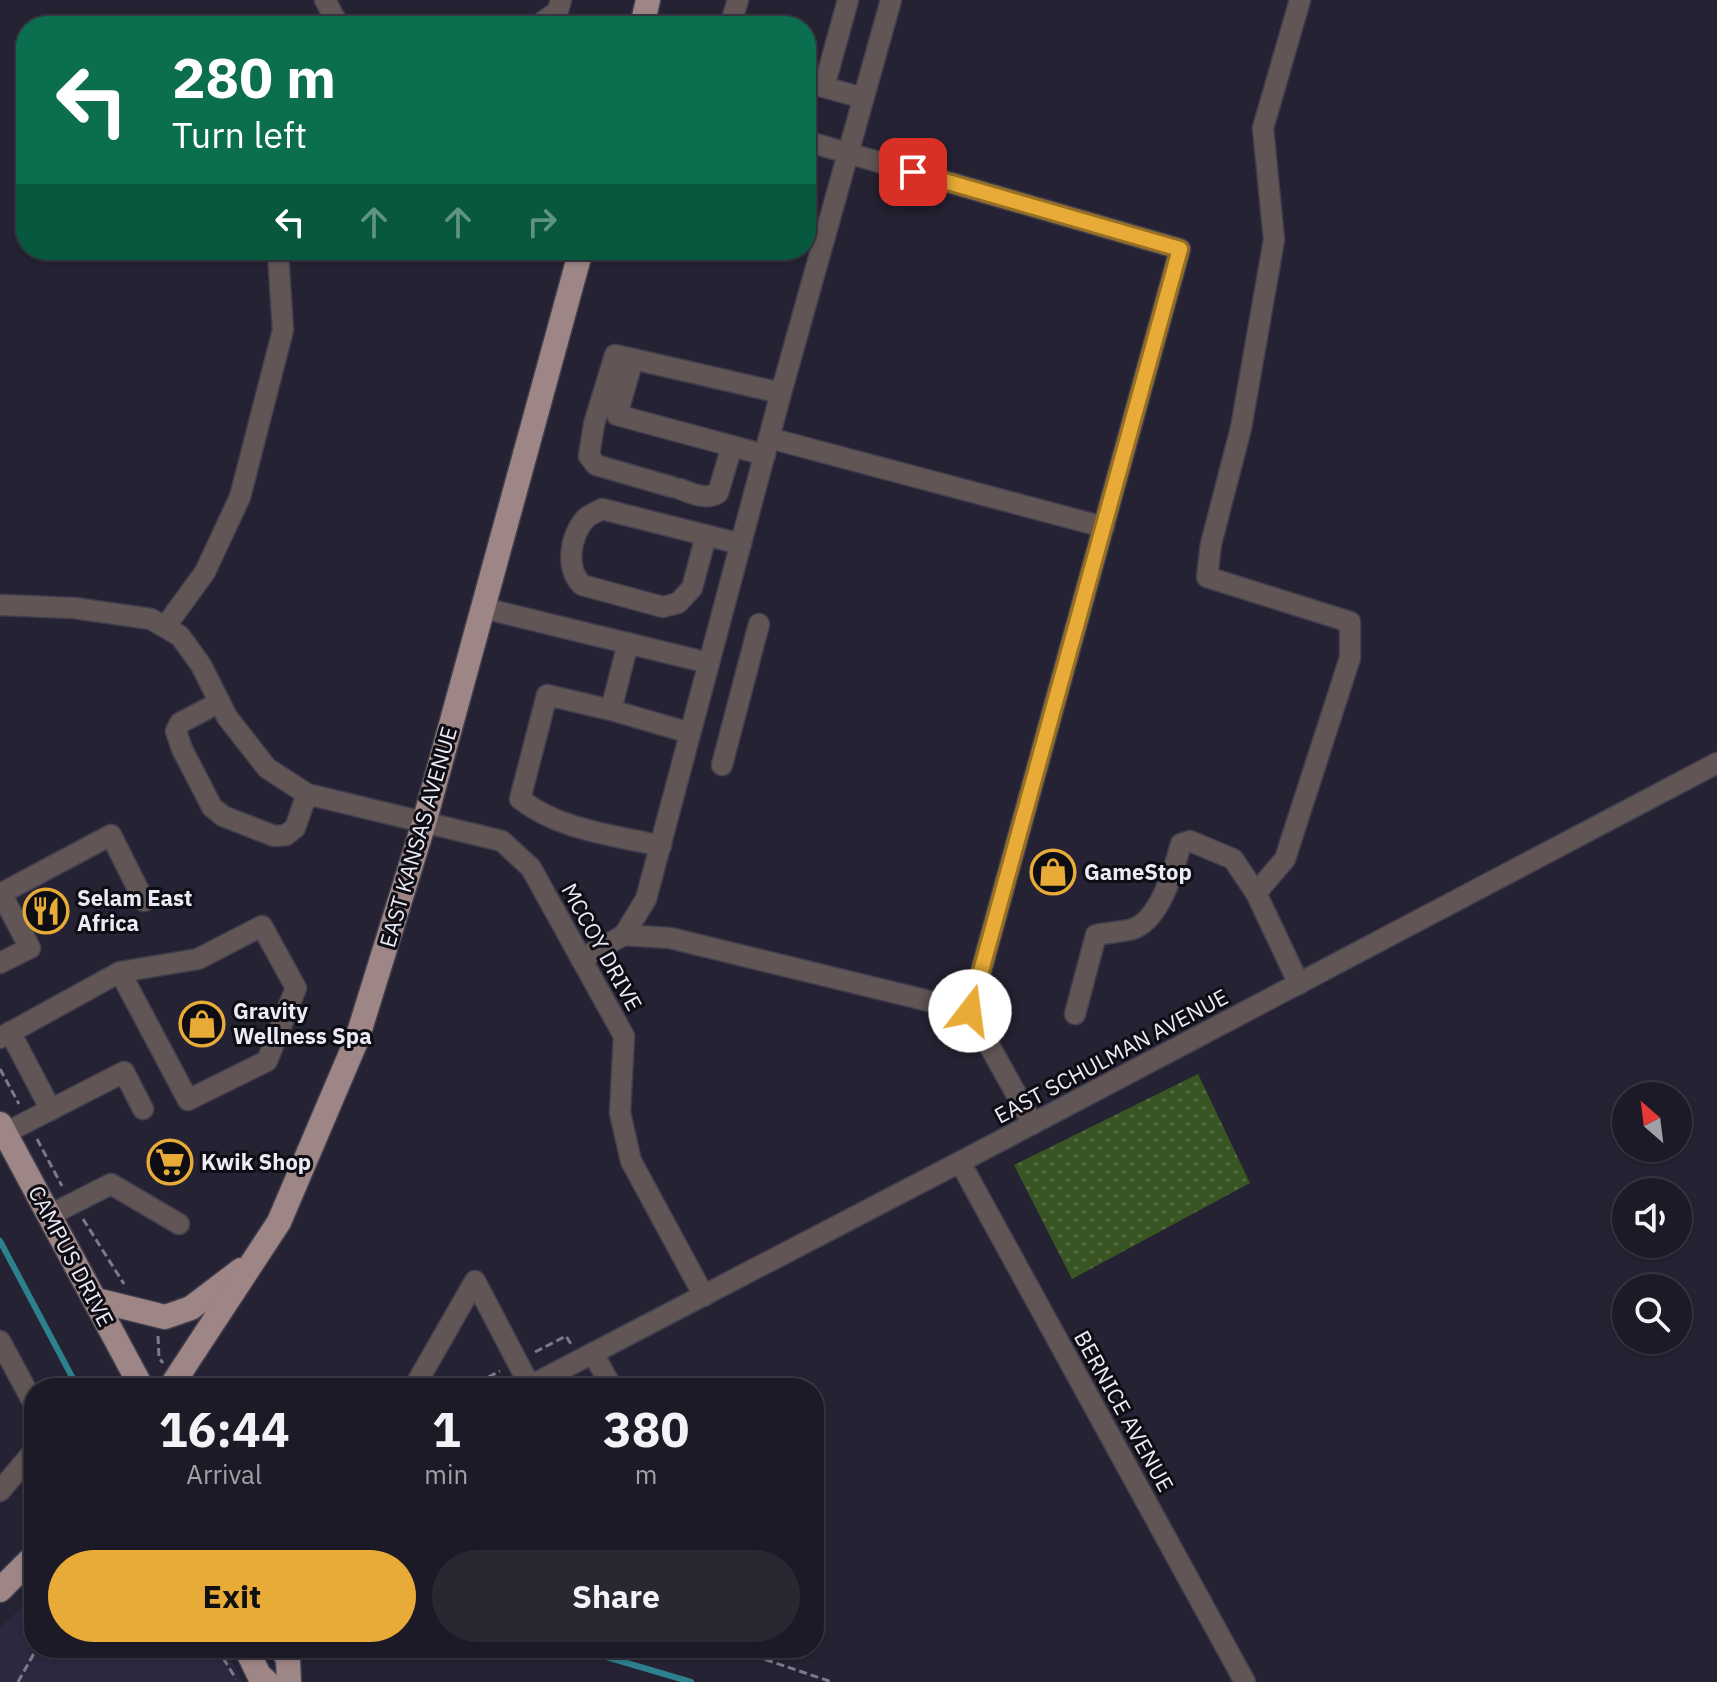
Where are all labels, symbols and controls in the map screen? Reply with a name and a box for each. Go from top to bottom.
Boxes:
text: 280 m [172,41,336,113]
icon: left [40,48,144,152]
text: Turn left [172,111,307,158]
pin [879,138,947,206]
icon: arrive [891,150,935,194]
icon: left [268,200,312,244]
icon: ahead [352,200,396,244]
icon: ahead [436,200,480,244]
icon: right [520,200,564,244]
street label: EAST KANSAS AVENUE [372,723,463,951]
shop icon: GameStop [1029,848,1077,896]
place label: GameStop [1084,857,1192,886]
street label: MCCOY DRIVE [555,878,649,1016]
place label: Selam East Africa [77,883,192,937]
restaurant icon: Selam East Africa [22,887,70,935]
position arrow [928,969,1012,1053]
street label: EAST SCHULMAN AVENUE [989,982,1233,1130]
place label: Gravity Wellness Spa [233,996,372,1050]
shop icon: Gravity Wellness Spa [178,1000,226,1048]
north arrow [1612,1082,1692,1162]
map controls [1612,1082,1692,1354]
supermarket icon: Kwik Shop [146,1138,194,1186]
place label: Kwik Shop [201,1147,311,1176]
button: sound [1612,1178,1692,1258]
street label: CAMPUS DRIVE [22,1180,121,1331]
button: search [1612,1274,1692,1354]
street label: BERNICE AVENUE [1068,1325,1181,1497]
text: 16:44 [159,1398,290,1460]
text: 1 [432,1398,461,1460]
text: 380 [603,1398,689,1460]
text: Arrival [186,1457,262,1491]
text: min [424,1457,468,1491]
text: m [635,1457,657,1491]
button: Exit [48,1550,416,1642]
button: Share [432,1550,800,1642]

